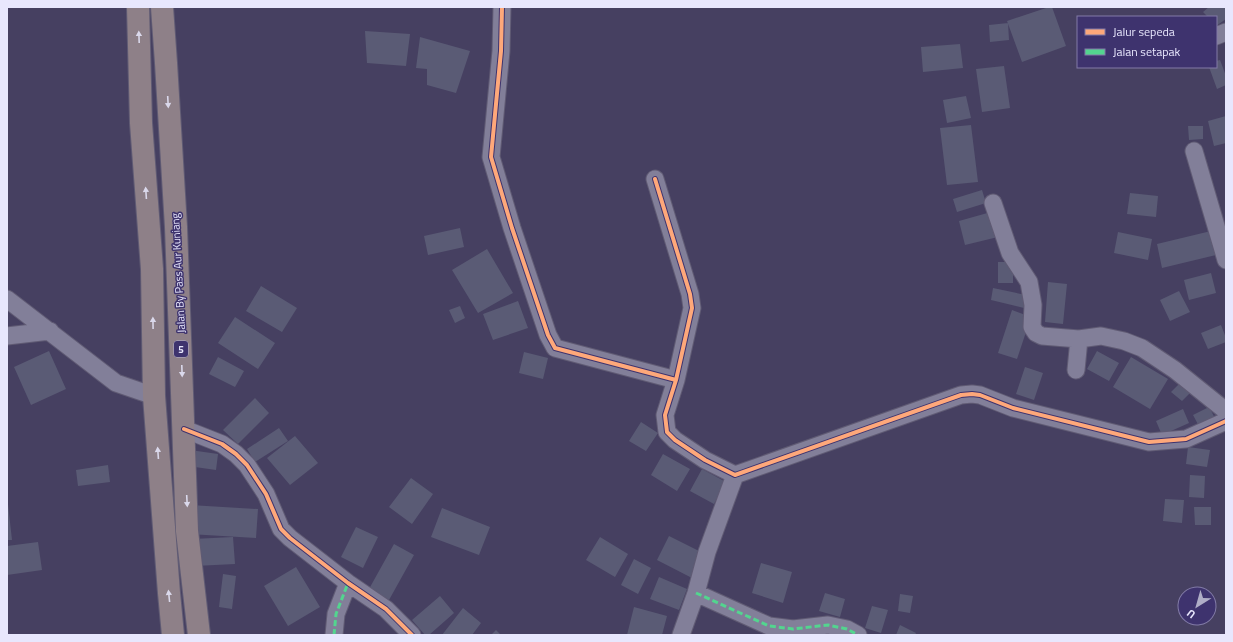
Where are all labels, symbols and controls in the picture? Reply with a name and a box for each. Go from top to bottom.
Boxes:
legend [1077,16,1217,68]
text: Jalur sepeda [1113,22,1175,41]
one-way arrow [136,30,142,43]
text: Jalan setapak [1113,42,1181,61]
one-way arrow [165,96,172,108]
one-way arrow [143,187,150,199]
street label: Jalan By Pass Aur Kuniang [167,212,189,333]
one-way arrow [150,316,156,329]
road number: 5 [174,341,188,357]
one-way arrow [179,365,185,378]
one-way arrow [155,447,162,459]
one-way arrow [184,495,190,508]
north arrow [1177,586,1217,626]
one-way arrow [166,590,172,602]
text: U [1183,605,1199,623]

